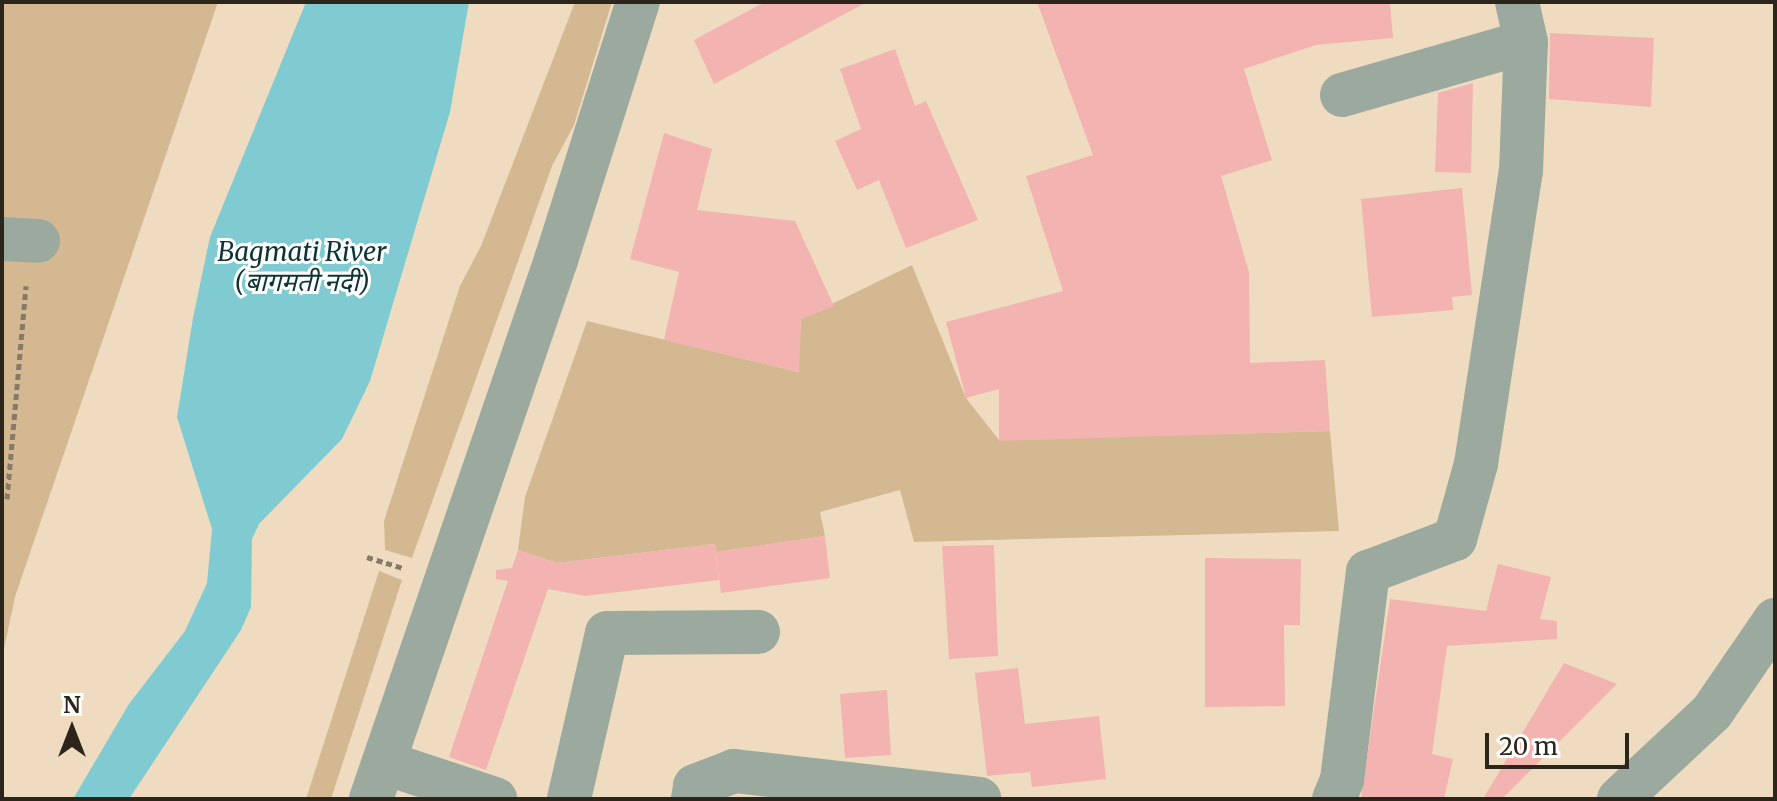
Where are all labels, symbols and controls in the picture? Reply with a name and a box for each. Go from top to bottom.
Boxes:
water label: Bagmati River (बागमती नदी) [217,236,387,298]
north arrow [32,689,112,769]
text: N [63,691,81,719]
scale bar [1489,717,1633,767]
text: 20 m [1499,731,1558,762]

